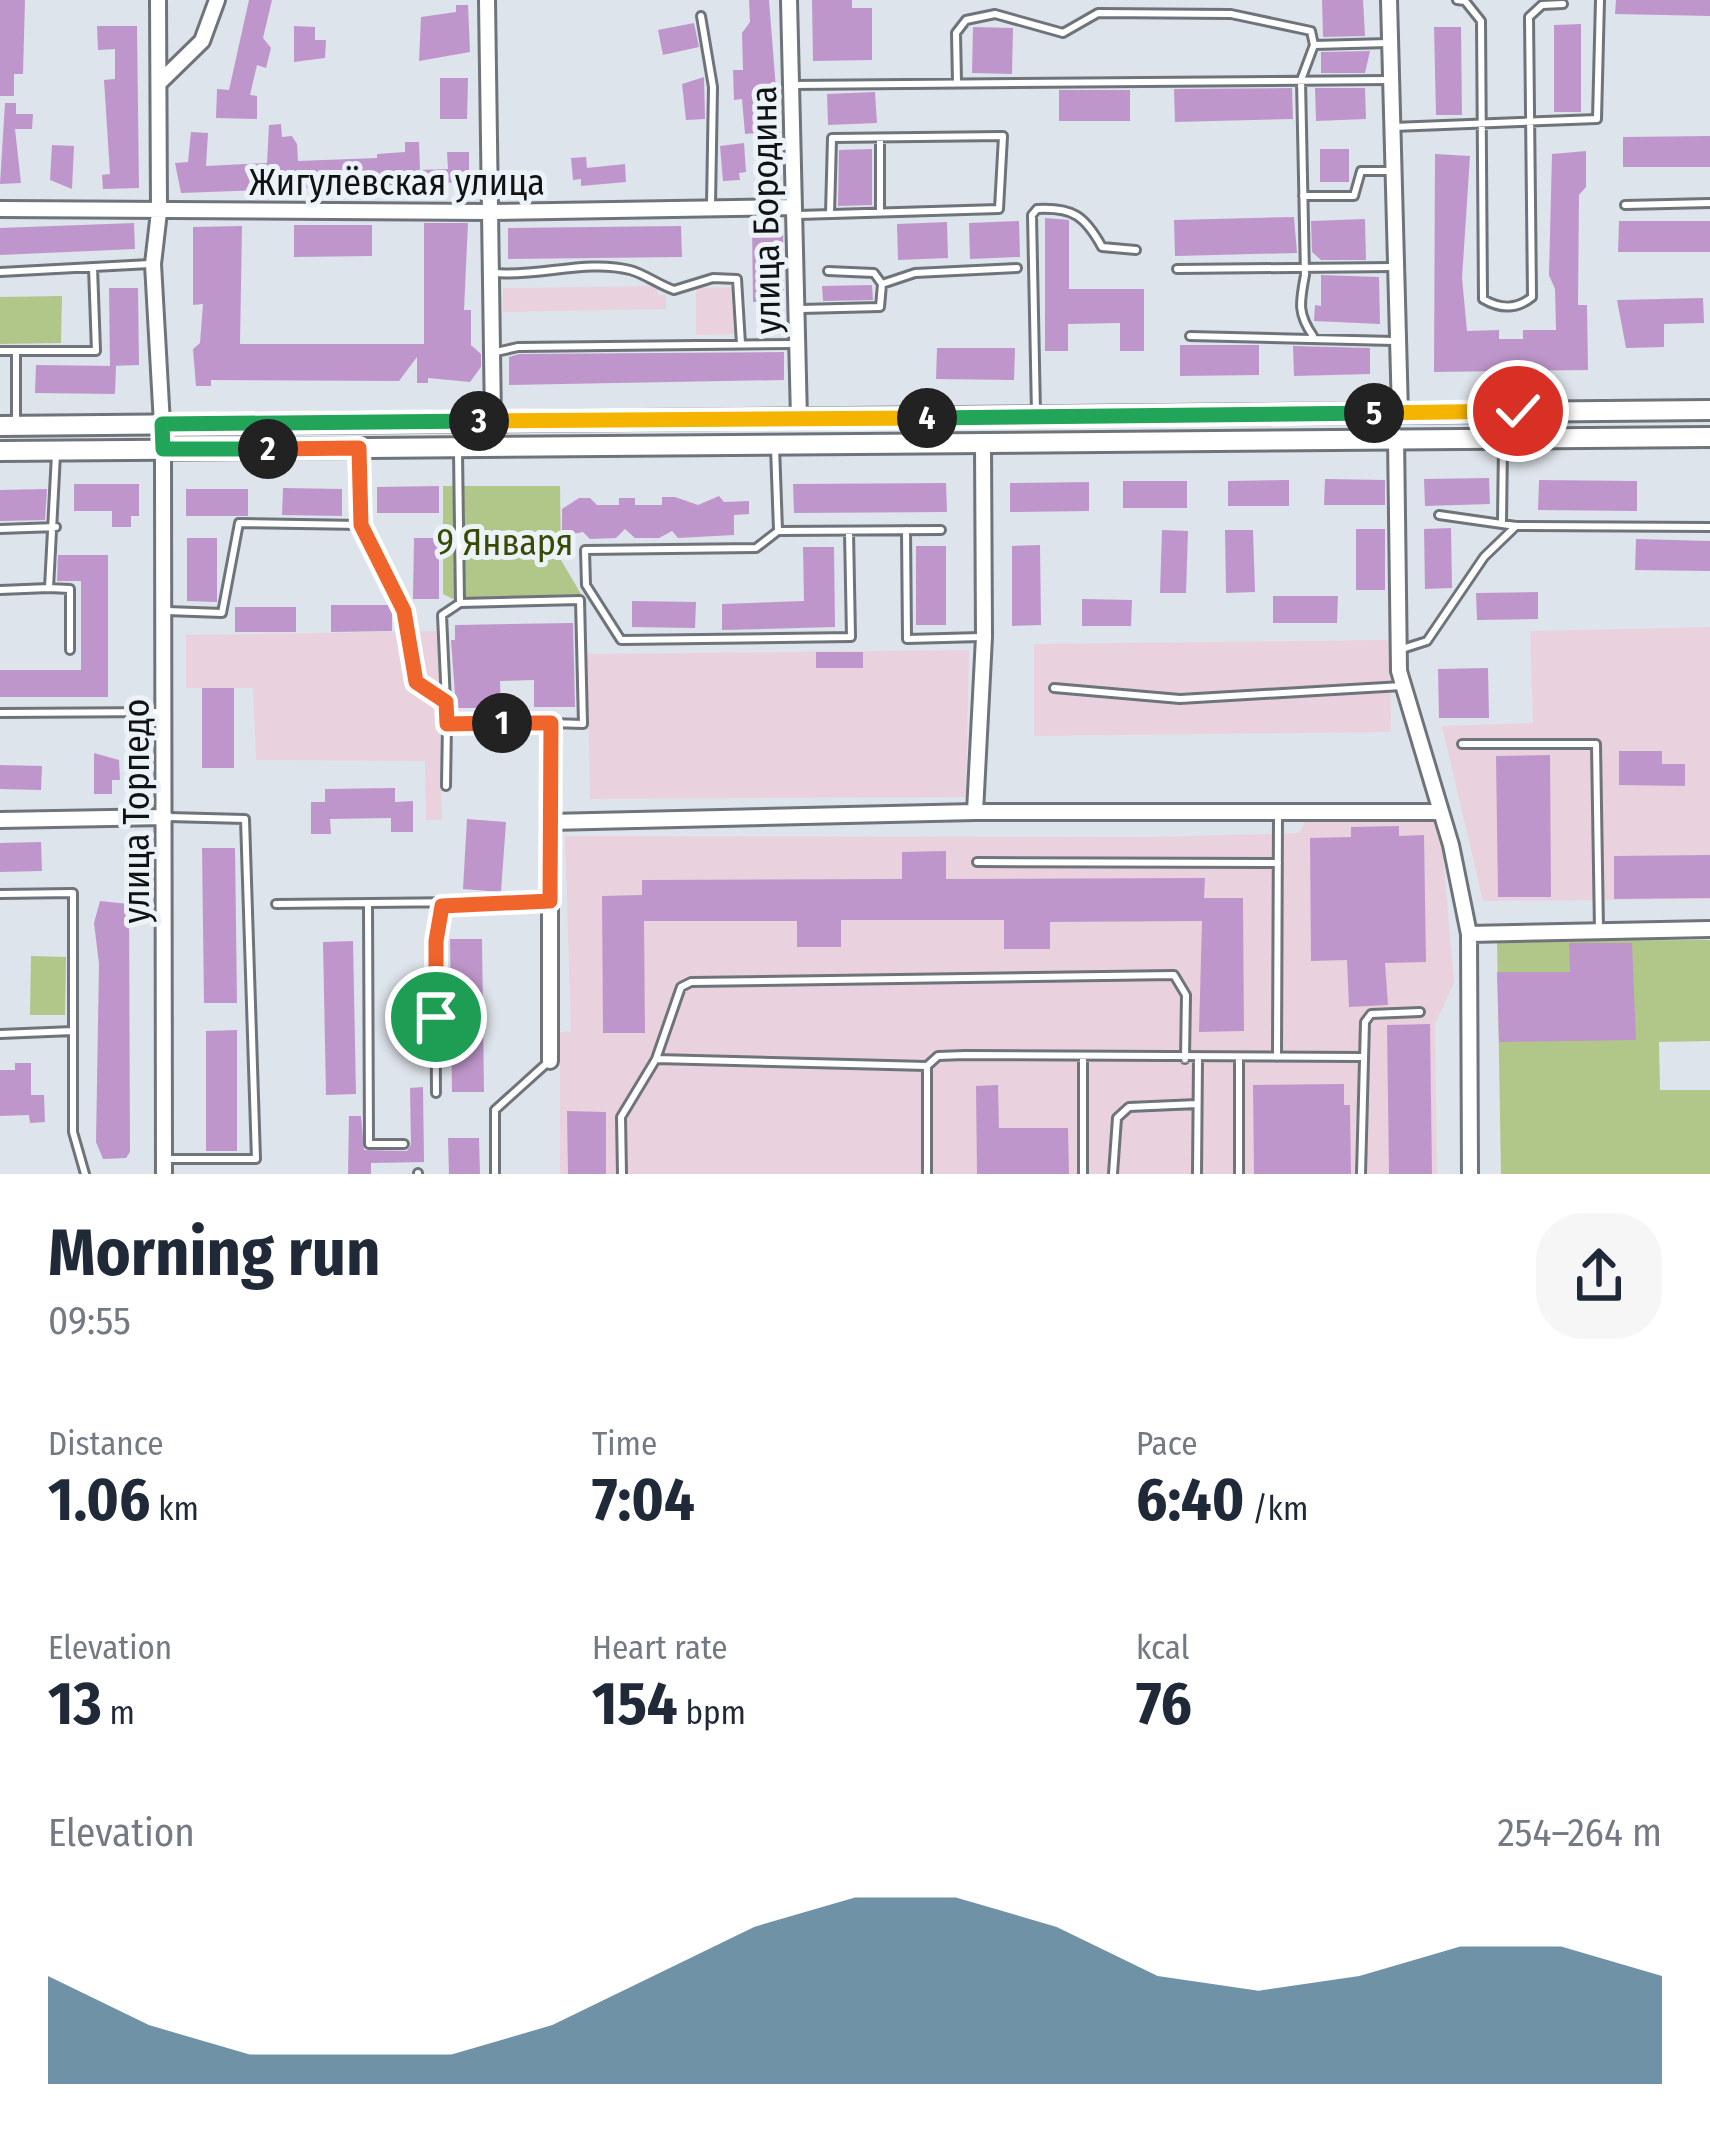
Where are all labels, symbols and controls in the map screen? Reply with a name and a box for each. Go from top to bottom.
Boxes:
street label: улица Бородина [742,85,790,335]
street label: Жигулёвская улица [249,161,545,205]
pin [1467,360,1569,462]
icon: check [1485,378,1551,444]
pin: 5 [1344,383,1404,443]
pin: 4 [897,388,957,448]
pin: 3 [449,391,509,451]
text: 5 [1366,393,1382,433]
text: 4 [919,398,935,438]
text: 3 [471,401,487,441]
pin: 2 [238,419,298,479]
text: 2 [260,429,276,469]
park label: 9 Января [437,521,573,565]
pin: 1 [472,693,532,753]
street label: улица Торпедо [115,699,159,923]
text: 1 [495,703,509,743]
pin [385,966,487,1068]
icon: arrive [403,984,469,1050]
text: Morning run [48,1213,381,1292]
button: share [1536,1213,1662,1339]
text: 09:55 [48,1298,131,1344]
text: Distance [48,1424,164,1464]
text: Time [592,1424,657,1464]
text: Pace [1136,1424,1198,1464]
text: 1.06 [48,1464,150,1536]
text: 7:04 [592,1464,695,1536]
text: 6:40 [1136,1464,1244,1536]
text: km [150,1489,199,1529]
text: /km [1244,1489,1308,1529]
text: Elevation [48,1628,172,1668]
text: Heart rate [592,1628,728,1668]
text: kcal [1136,1628,1189,1668]
text: 13 [48,1668,102,1740]
text: 154 [592,1668,678,1740]
text: 76 [1136,1668,1192,1740]
text: m [102,1693,135,1733]
text: bpm [678,1693,746,1733]
text: Elevation [48,1810,195,1856]
text: 254–264 m [1497,1810,1662,1856]

